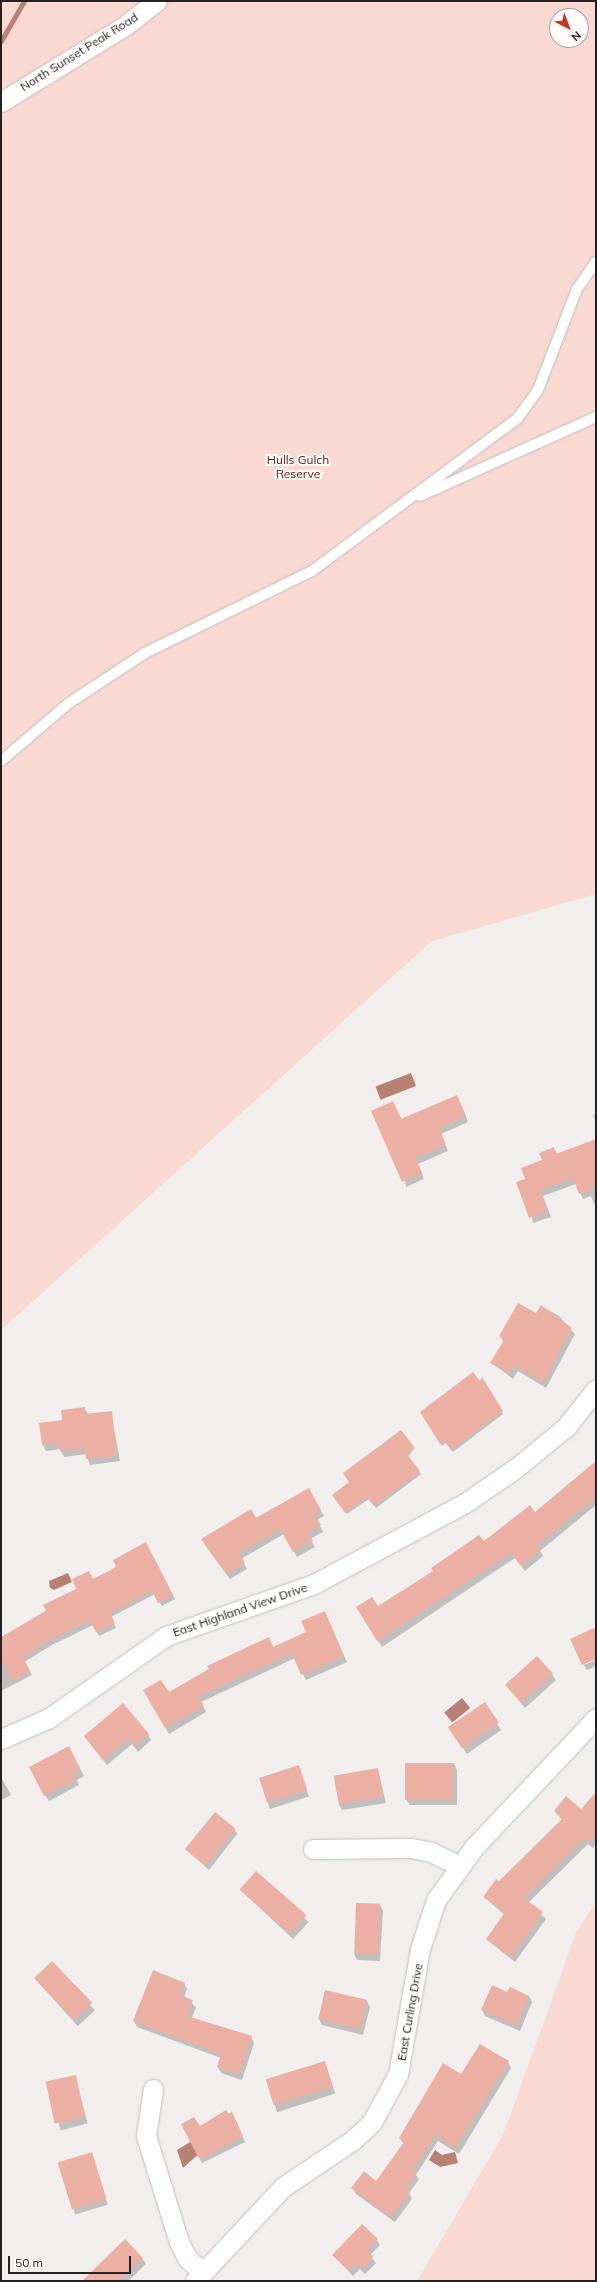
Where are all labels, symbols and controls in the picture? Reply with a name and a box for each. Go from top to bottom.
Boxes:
north arrow [549,8,589,48]
street label: North Sunset Peak Road [17,10,141,94]
text: N [569,28,584,44]
park label: Hulls Gulch Reserve [267,453,329,481]
street label: East Highland View Drive [171,1580,309,1640]
street label: East Curling Drive [394,1962,426,2062]
scale bar [10,2248,133,2274]
text: 50 m [15,2255,43,2270]

